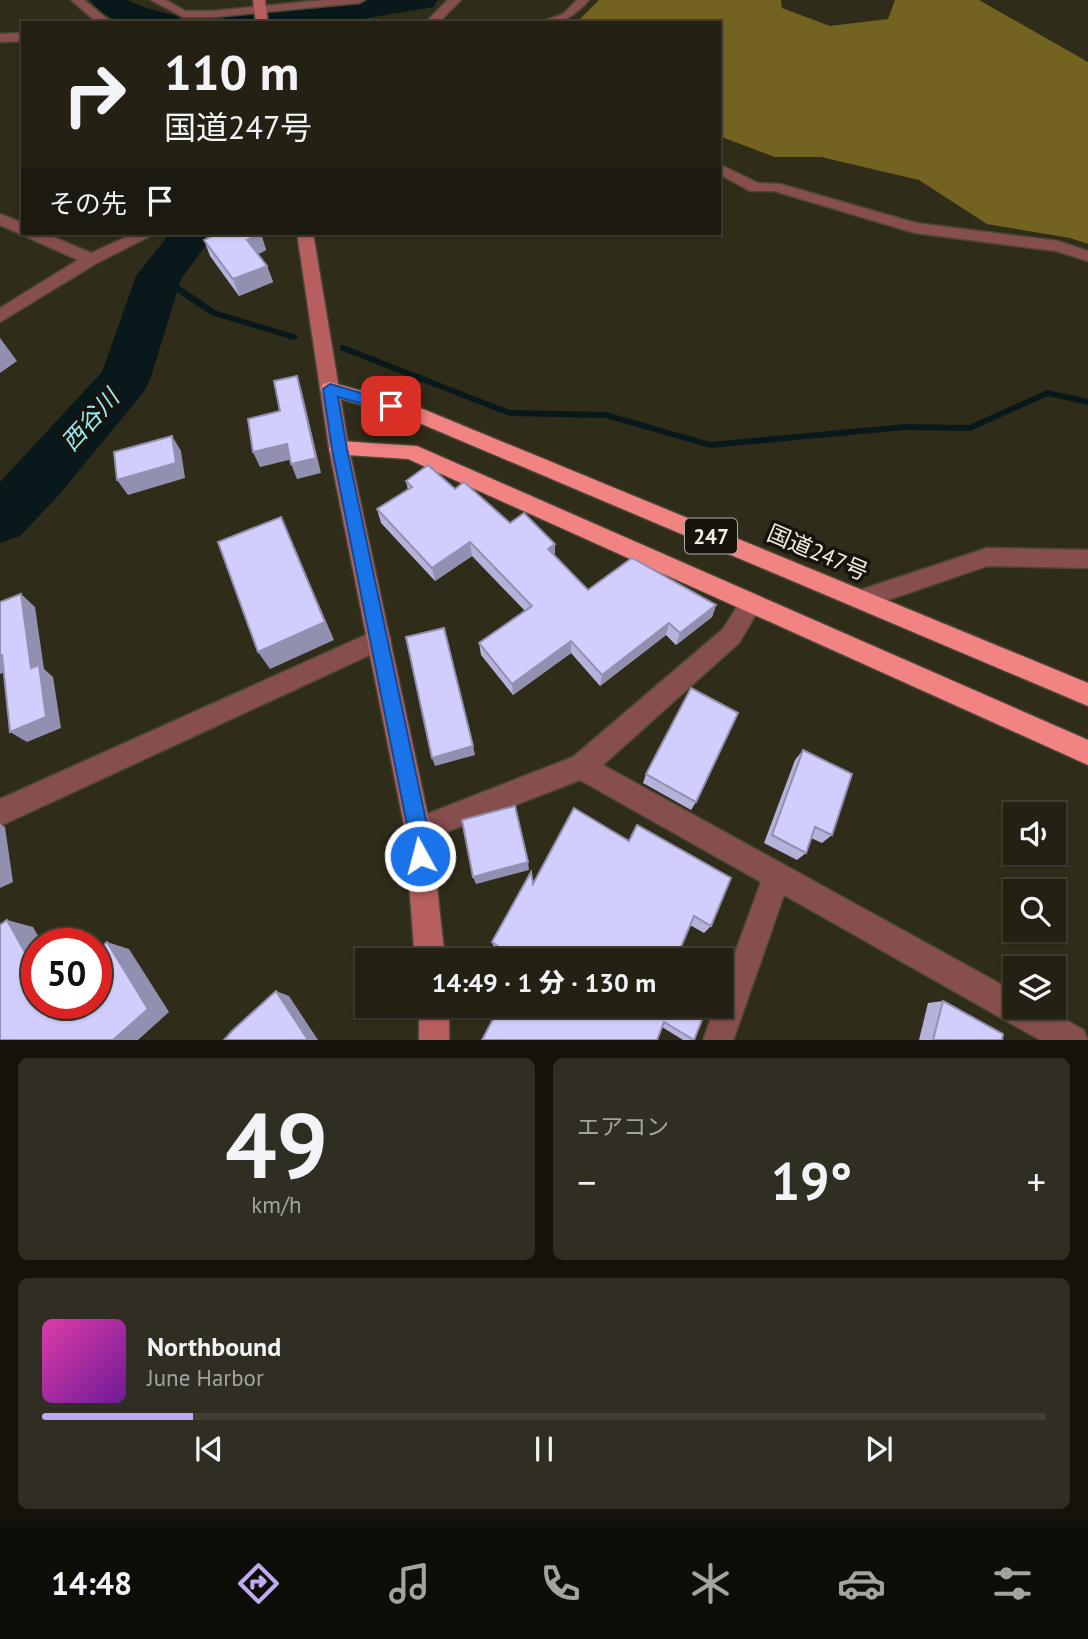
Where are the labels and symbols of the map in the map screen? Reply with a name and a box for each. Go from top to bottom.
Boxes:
pin [361,376,421,436]
water label: 西谷川 [54,381,128,457]
road number: 247 [685,518,737,554]
street label: 国道247号 [763,518,873,586]
position arrow [383,819,457,893]
speed limit sign: 50 [21,928,112,1019]

